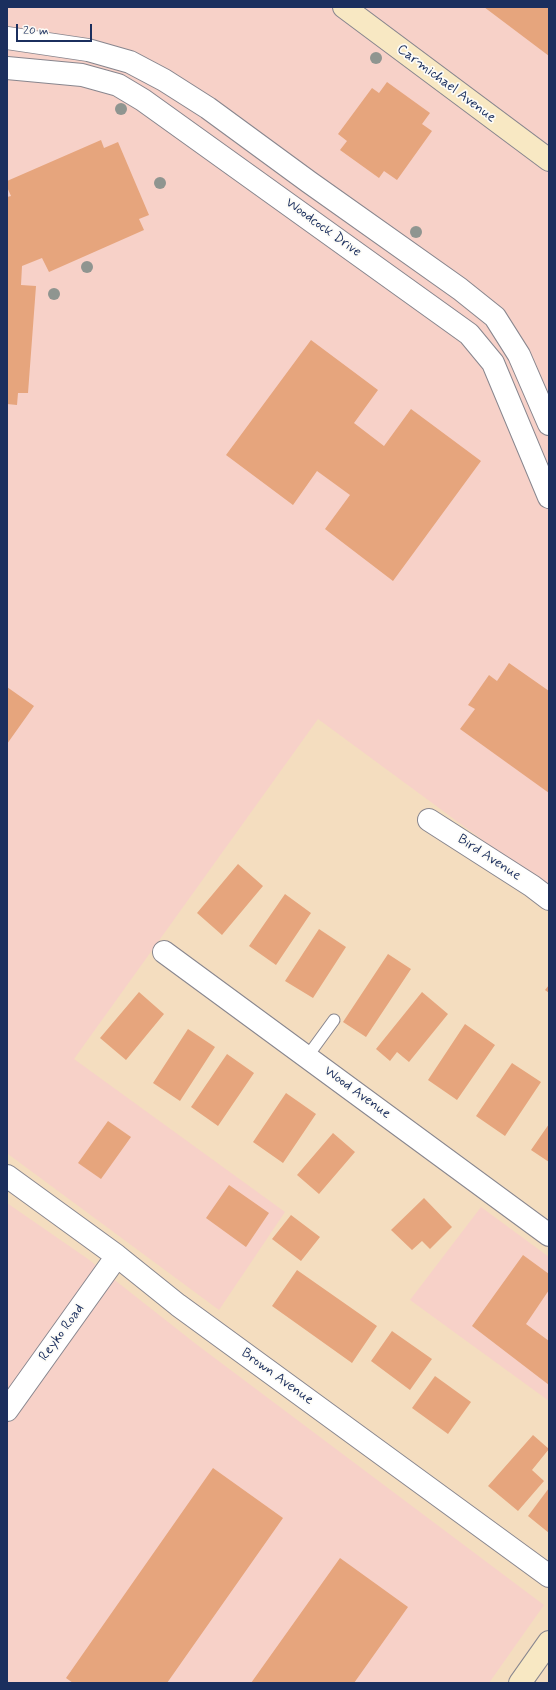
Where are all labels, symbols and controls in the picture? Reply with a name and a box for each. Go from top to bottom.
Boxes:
scale bar [18,16,94,42]
text: 20 m [23,23,49,39]
street label: Carmichael Avenue [393,41,499,127]
street label: Woodcock Drive [282,195,364,261]
street label: Bird Avenue [454,831,524,885]
street label: Wood Avenue [320,1063,394,1123]
street label: Reyko Road [36,1301,88,1365]
street label: Brown Avenue [238,1345,316,1409]

